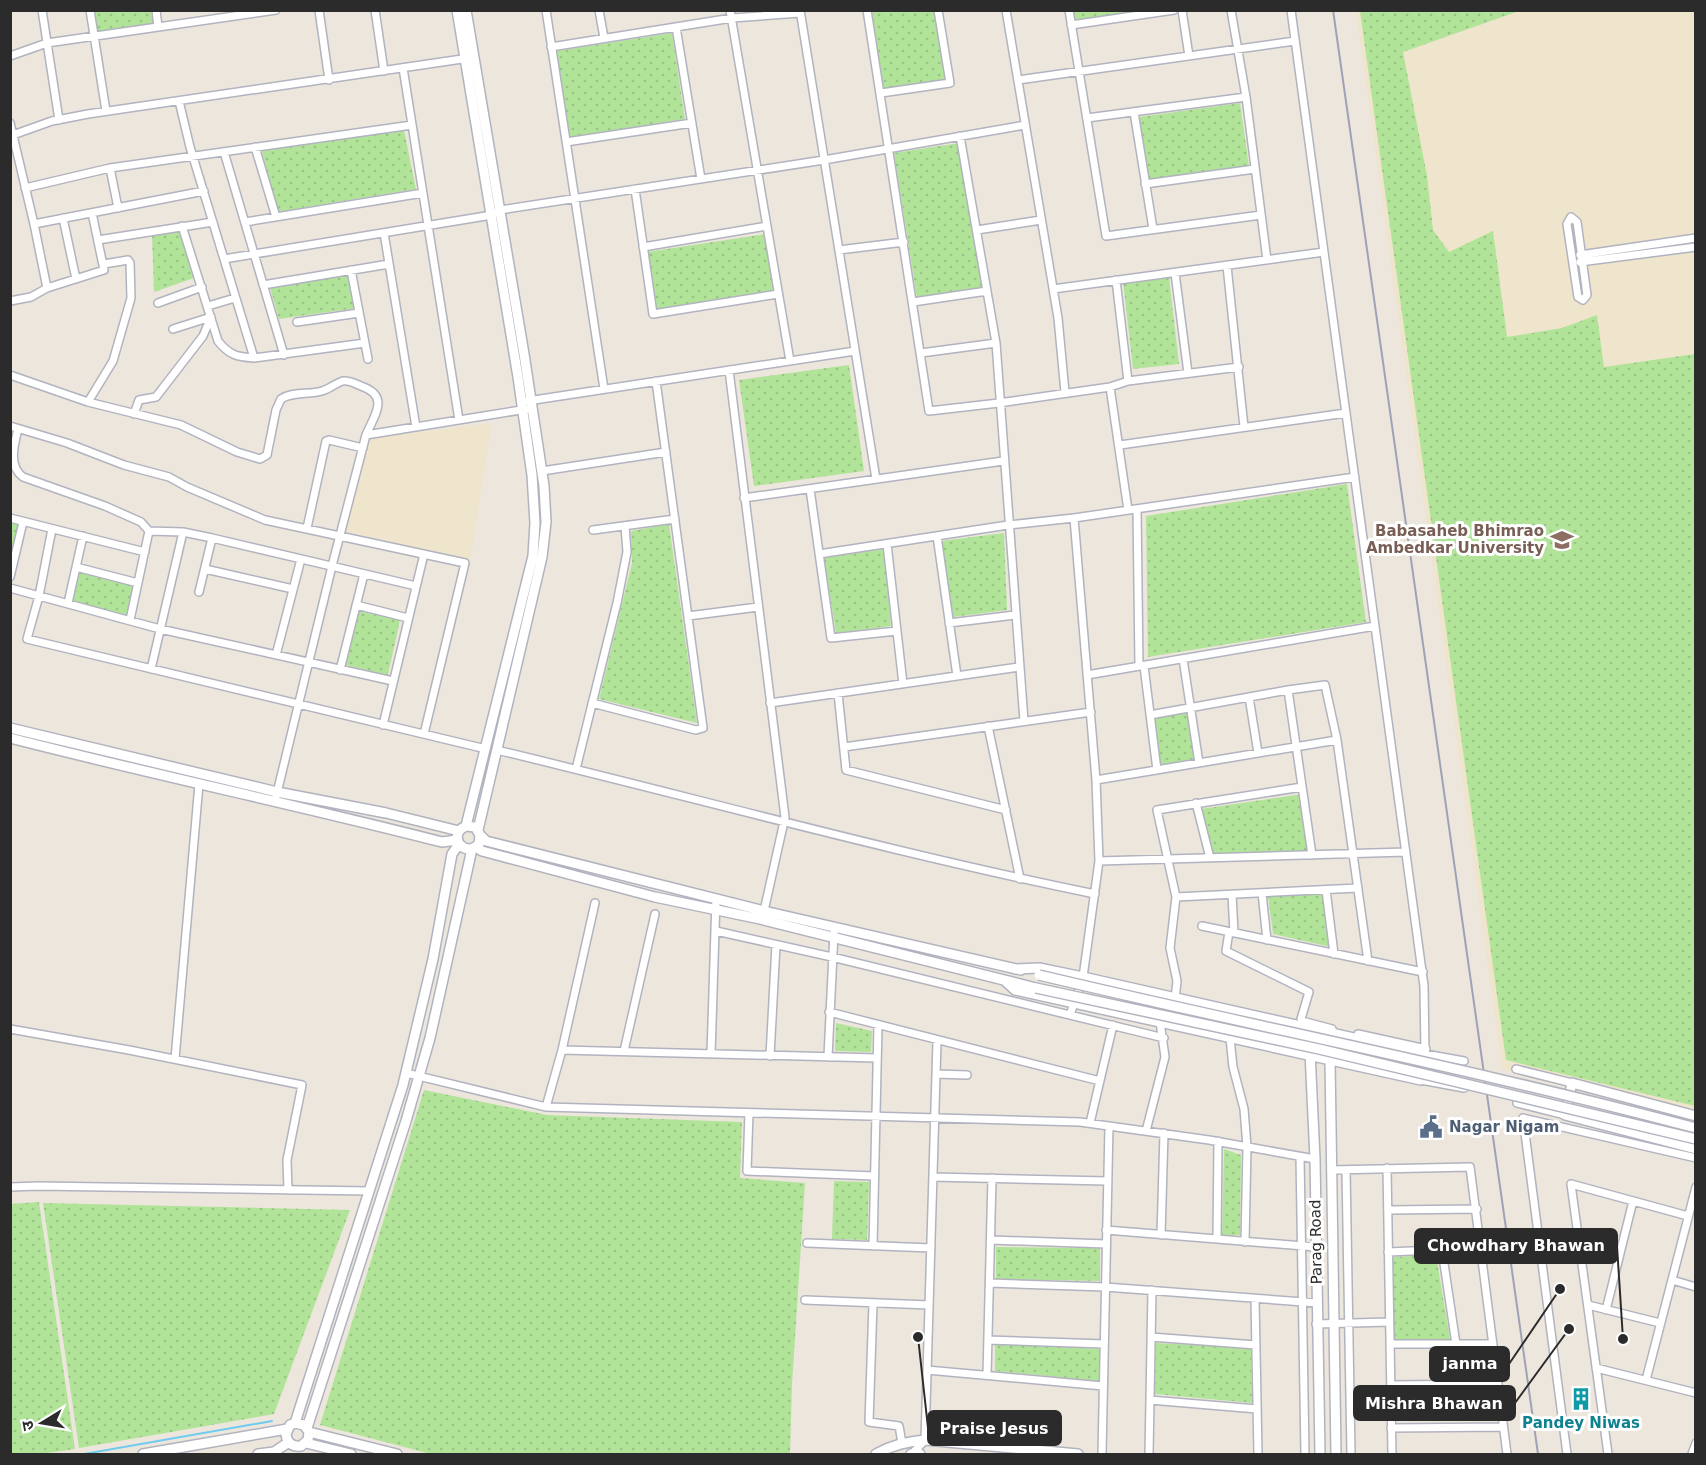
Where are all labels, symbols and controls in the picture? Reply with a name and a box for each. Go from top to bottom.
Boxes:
place label: Babasaheb Bhimrao Ambedkar University [1366,522,1544,557]
school or university icon: Babasaheb Bhimrao Ambedkar University [1549,527,1575,553]
public building icon: Nagar Nigam [1418,1114,1444,1140]
place label: Nagar Nigam [1449,1118,1559,1136]
street label: Parag Road [1306,1199,1326,1285]
callout: Chowdhary Bhawan [1415,1229,1617,1263]
text: Chowdhary Bhawan [1427,1236,1605,1255]
callout: janma [1430,1347,1509,1381]
text: janma [1441,1354,1498,1373]
callout: Mishra Bhawan [1354,1386,1515,1420]
building icon: Pandey Niwas [1568,1386,1594,1412]
north arrow [12,1393,72,1453]
text: Mishra Bhawan [1365,1394,1503,1413]
callout: Praise Jesus [928,1411,1061,1445]
place label: Pandey Niwas [1522,1414,1640,1432]
text: उ [17,1419,38,1432]
text: Praise Jesus [939,1419,1049,1438]

